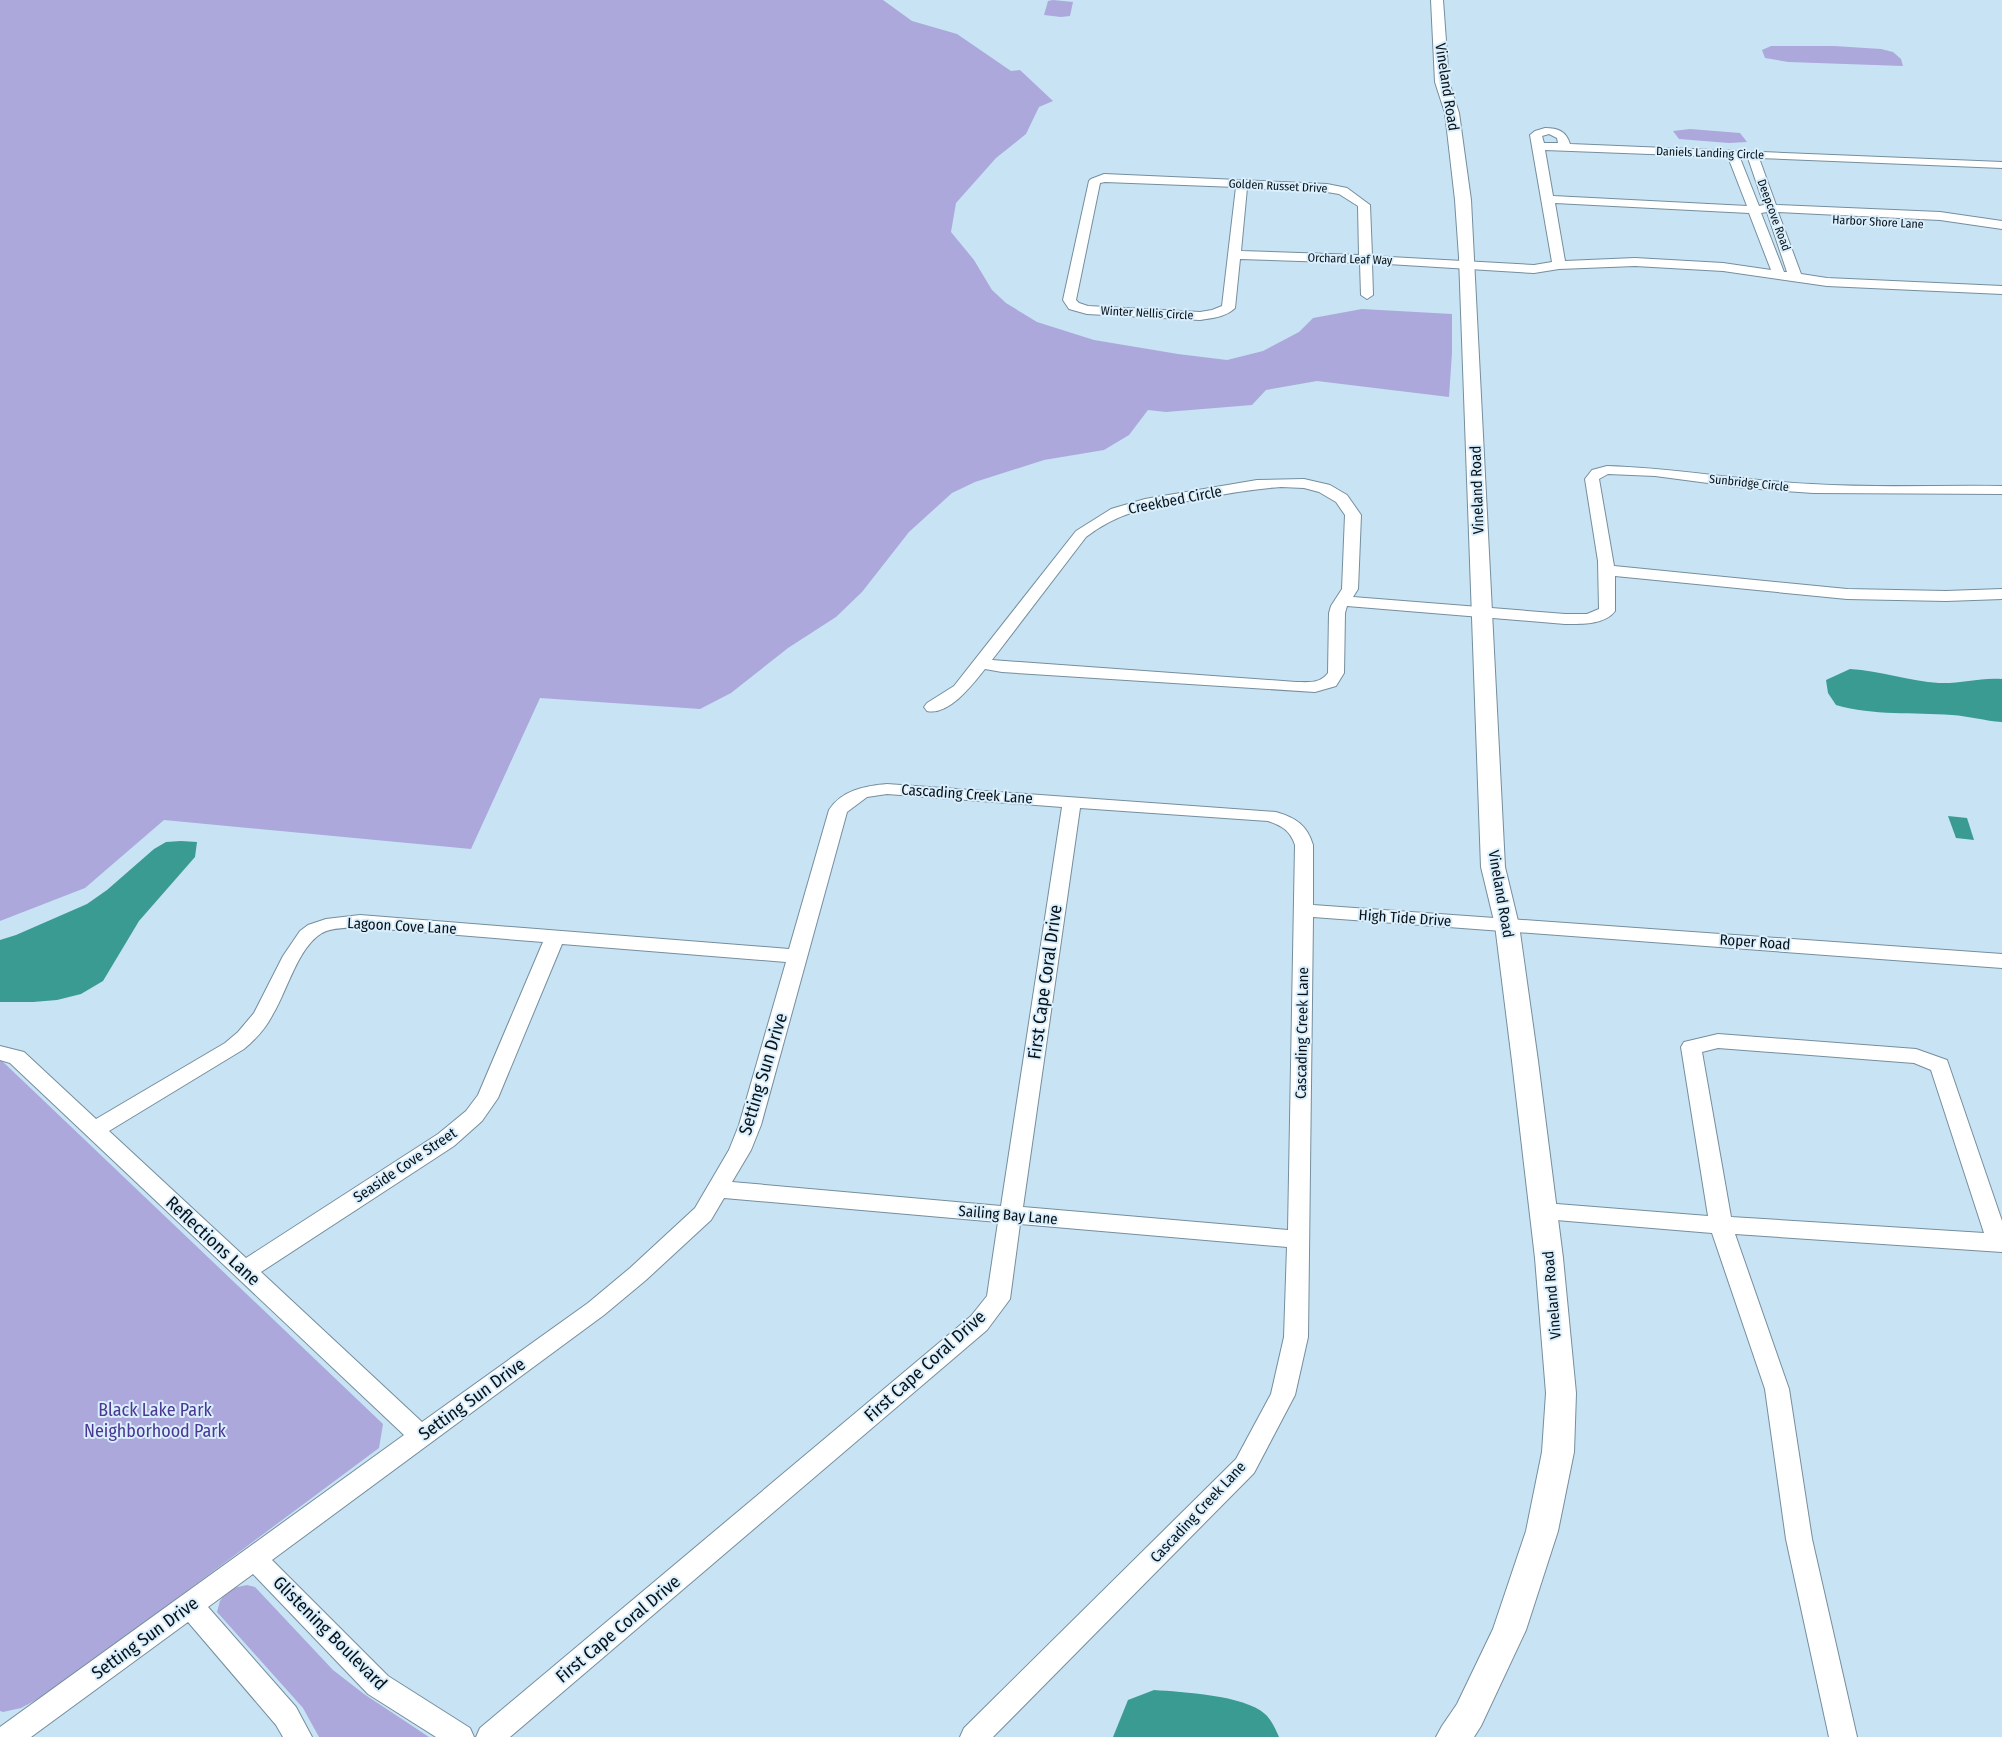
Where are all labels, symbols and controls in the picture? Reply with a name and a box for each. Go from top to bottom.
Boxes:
street label: Vineland Road [1431,42,1463,132]
street label: Daniels Landing Circle [1656,144,1764,162]
street label: Golden Russet Drive [1228,176,1328,196]
street label: Deepcove Road [1755,177,1793,253]
street label: Harbor Shore Lane [1832,213,1924,231]
street label: Orchard Leaf Way [1307,251,1393,267]
street label: Winter Nellis Circle [1100,304,1194,322]
street label: Vineland Road [1466,445,1488,535]
street label: Sunbridge Circle [1709,472,1790,494]
street label: Creekbed Circle [1127,482,1223,518]
street label: Cascading Creek Lane [901,780,1033,808]
street label: Vineland Road [1484,849,1518,939]
street label: First Cape Coral Drive [1023,903,1067,1061]
street label: High Tide Drive [1358,906,1452,930]
street label: Lagoon Cove Lane [347,914,457,938]
street label: Roper Road [1719,931,1791,953]
street label: Cascading Creek Lane [1292,967,1312,1099]
street label: Setting Sun Drive [734,1010,792,1138]
street label: Seaside Cove Street [350,1124,460,1206]
street label: Reflections Lane [161,1192,265,1290]
street label: Sailing Bay Lane [958,1202,1058,1228]
street label: Vineland Road [1539,1250,1565,1340]
street label: First Cape Coral Drive [860,1306,990,1426]
street label: Setting Sun Drive [414,1353,530,1445]
park label: Black Lake Park Neighborhood Park [84,1399,227,1442]
street label: Cascading Creek Lane [1146,1458,1250,1566]
street label: First Cape Coral Drive [551,1570,685,1688]
street label: Glistening Boulevard [268,1571,392,1695]
street label: Setting Sun Drive [87,1592,203,1684]

